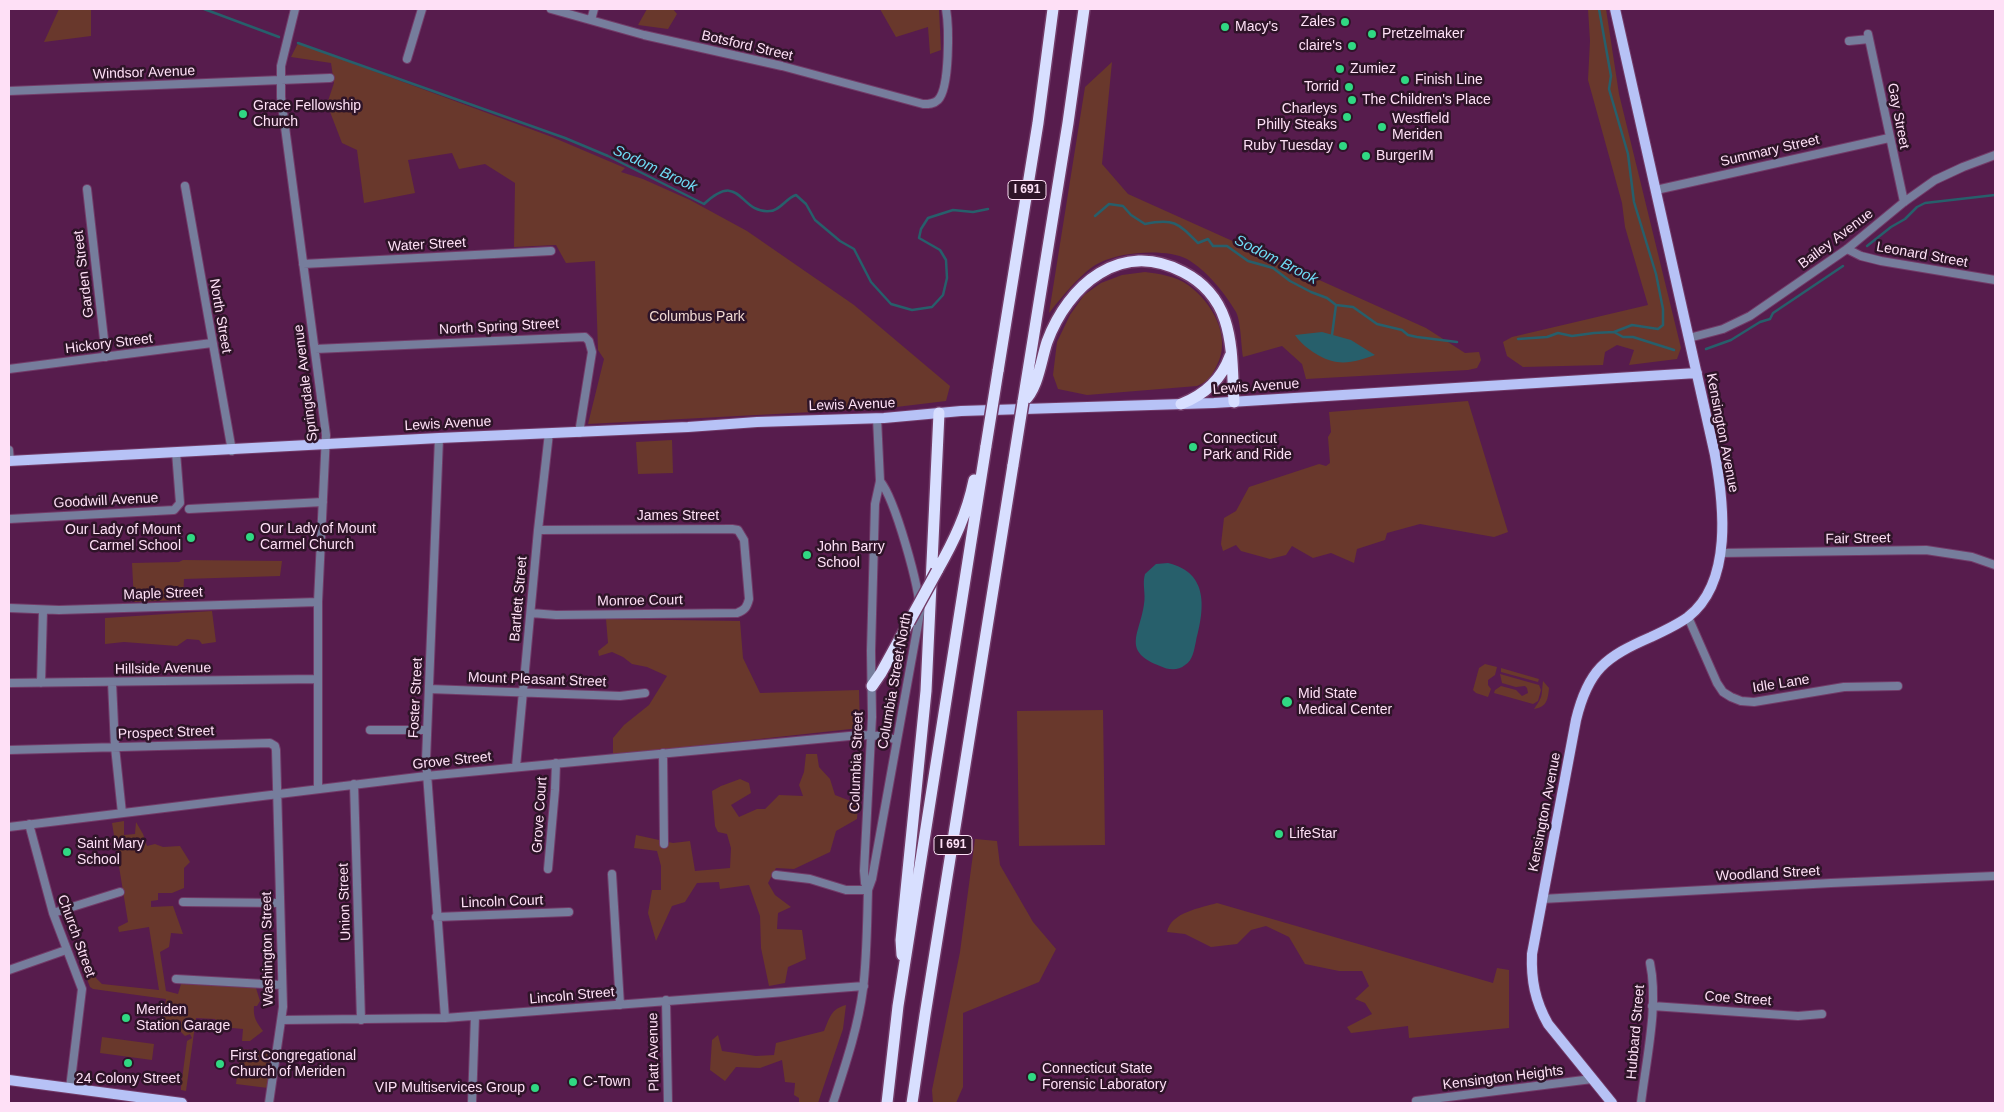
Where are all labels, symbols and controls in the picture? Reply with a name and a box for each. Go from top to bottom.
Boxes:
place label: Zales [1301,14,1335,30]
marker: Zales [1339,16,1351,28]
place label: Macy's [1235,19,1278,35]
marker: Macy's [1219,21,1231,33]
place label: Pretzelmaker [1382,26,1464,42]
street label: Botsford Street [700,27,794,65]
marker: Pretzelmaker [1366,28,1378,40]
place label: claire's [1299,38,1342,54]
marker: claire's [1346,40,1358,52]
place label: Zumiez [1350,61,1396,77]
street label: Windsor Avenue [93,63,195,83]
marker: Zumiez [1334,63,1346,75]
place label: Finish Line [1415,72,1483,88]
marker: Finish Line [1399,74,1411,86]
place label: Torrid [1304,79,1339,95]
marker: Torrid [1343,81,1355,93]
street label: Gay Street [1883,82,1913,150]
place label: The Children's Place [1362,92,1491,108]
marker: The Children's Place [1346,94,1358,106]
place label: Grace Fellowship Church [253,98,361,130]
place label: Charleys Philly Steaks [1257,101,1337,134]
marker: Grace Fellowship Church [237,108,249,120]
marker: Charleys Philly Steaks [1341,111,1353,123]
place label: Westfield Meriden [1392,111,1449,144]
marker: Westfield Meriden [1376,121,1388,133]
street label: Summary Street [1719,131,1821,171]
place label: Ruby Tuesday [1243,138,1333,154]
marker: Ruby Tuesday [1337,140,1349,152]
water label: Sodom Brook [610,142,700,196]
place label: BurgerIM [1376,148,1434,164]
marker: BurgerIM [1360,150,1372,162]
road number: I 691 [1008,180,1046,200]
street label: Bailey Avenue [1795,205,1877,273]
street label: Garden Street [70,229,98,319]
water label: Sodom Brook [1231,231,1321,289]
street label: Water Street [388,235,466,255]
street label: Leonard Street [1875,239,1969,271]
street label: North Street [205,277,235,355]
park label: Columbus Park [649,309,745,325]
street label: North Spring Street [439,315,559,339]
street label: Springdale Avenue [290,323,322,443]
street label: Hickory Street [64,330,154,358]
street label: Kensington Avenue [1702,372,1742,494]
street label: Lewis Avenue [1212,376,1300,398]
street label: Lewis Avenue [808,395,896,415]
street label: Lewis Avenue [404,413,492,435]
place label: Connecticut Park and Ride [1203,431,1292,464]
marker: Connecticut Park and Ride [1187,441,1199,453]
street label: Goodwill Avenue [53,490,159,512]
street label: James Street [637,508,719,524]
place label: Our Lady of Mount Carmel Church [260,521,376,554]
place label: Our Lady of Mount Carmel School [65,522,181,554]
street label: Fair Street [1825,530,1891,548]
marker: Our Lady of Mount Carmel Church [244,531,256,543]
marker: Our Lady of Mount Carmel School [185,532,197,544]
place label: John Barry School [817,539,885,572]
marker: John Barry School [801,549,813,561]
street label: Bartlett Street [507,556,531,642]
street label: Maple Street [123,584,203,604]
street label: Monroe Court [597,592,683,610]
street label: Columbia Street North [875,611,915,751]
street label: Foster Street [405,657,427,739]
street label: Hillside Avenue [115,660,211,678]
street label: Mount Pleasant Street [467,669,607,691]
street label: Idle Lane [1751,671,1811,697]
place label: Mid State Medical Center [1298,686,1392,719]
marker: Mid State Medical Center [1280,695,1294,709]
street label: Columbia Street [847,712,867,812]
street label: Prospect Street [117,723,215,743]
street label: Grove Street [412,748,492,774]
street label: Kensington Avenue [1525,751,1565,873]
street label: Grove Court [529,776,551,854]
place label: LifeStar [1289,826,1337,842]
marker: LifeStar [1273,828,1285,840]
place label: Saint Mary School [77,836,144,869]
road number: I 691 [934,836,972,854]
marker: Saint Mary School [61,846,73,858]
street label: Union Street [335,863,355,941]
street label: Woodland Street [1716,863,1820,885]
street label: Washington Street [259,892,277,1006]
street label: Lincoln Court [460,892,544,912]
street label: Church Street [53,893,99,979]
street label: Lincoln Street [529,984,615,1008]
street label: Hubbard Street [1623,984,1649,1080]
street label: Coe Street [1704,988,1772,1010]
place label: Meriden Station Garage [136,1002,230,1034]
marker: Meriden Station Garage [120,1012,132,1024]
street label: Platt Avenue [645,1012,663,1092]
place label: First Congregational Church of Meriden [230,1048,356,1080]
marker: 24 Colony Street [122,1057,134,1069]
marker: First Congregational Church of Meriden [214,1058,226,1070]
place label: Connecticut State Forensic Laboratory [1042,1061,1167,1094]
street label: Kensington Heights [1442,1062,1564,1094]
place label: 24 Colony Street [76,1071,180,1087]
marker: Connecticut State Forensic Laboratory [1026,1071,1038,1083]
place label: C-Town [583,1074,630,1090]
marker: C-Town [567,1076,579,1088]
place label: VIP Multiservices Group [375,1080,525,1096]
marker: VIP Multiservices Group [529,1082,541,1094]

